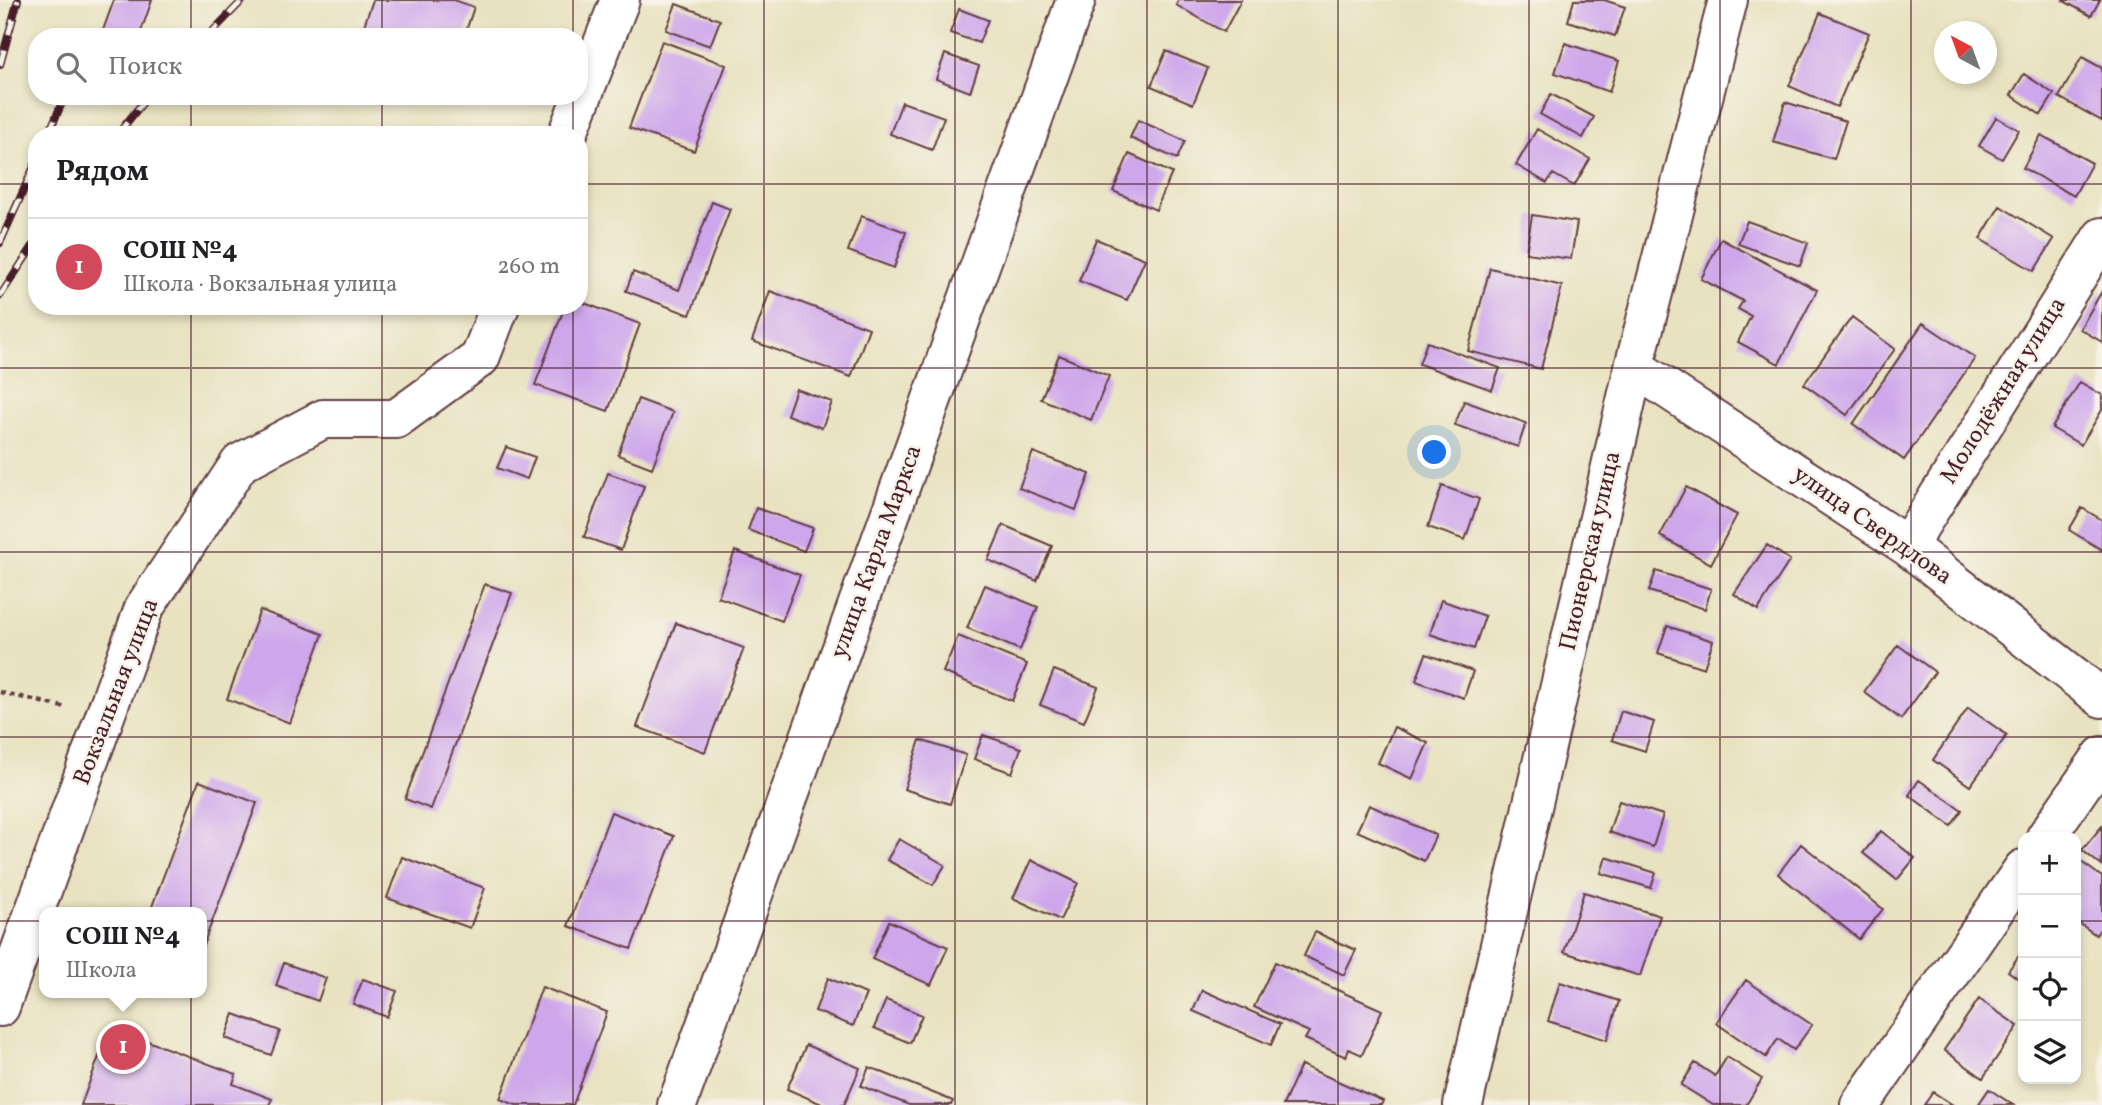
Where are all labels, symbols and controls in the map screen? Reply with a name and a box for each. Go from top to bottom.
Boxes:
north arrow [1934,21,1997,84]
search box [28,28,588,105]
icon: search [52,48,90,86]
text: Поиск [108,49,182,85]
text: Рядом [56,151,149,193]
text: СОШ №4 [123,233,238,269]
text: 1 [74,251,84,283]
text: 260 m [497,251,560,283]
text: Школа · Вокзальная улица [123,269,397,301]
street label: Молодёжная улица [1933,291,2075,491]
your location [1417,435,1451,469]
street label: улица Карла Маркса [823,440,931,664]
street label: Пионерская улица [1552,448,1630,654]
street label: улица Свердлова [1785,458,1959,594]
street label: Вокзальная улица [66,594,168,790]
map controls [2018,832,2081,1084]
button: + [2018,832,2081,895]
button: − [2018,895,2081,958]
popup [39,907,207,998]
text: СОШ №4 [66,919,180,955]
text: Школа [66,955,137,987]
button: locate [2018,958,2081,1021]
pin: 1 [100,1021,146,1073]
button: layers [2018,1021,2081,1084]

